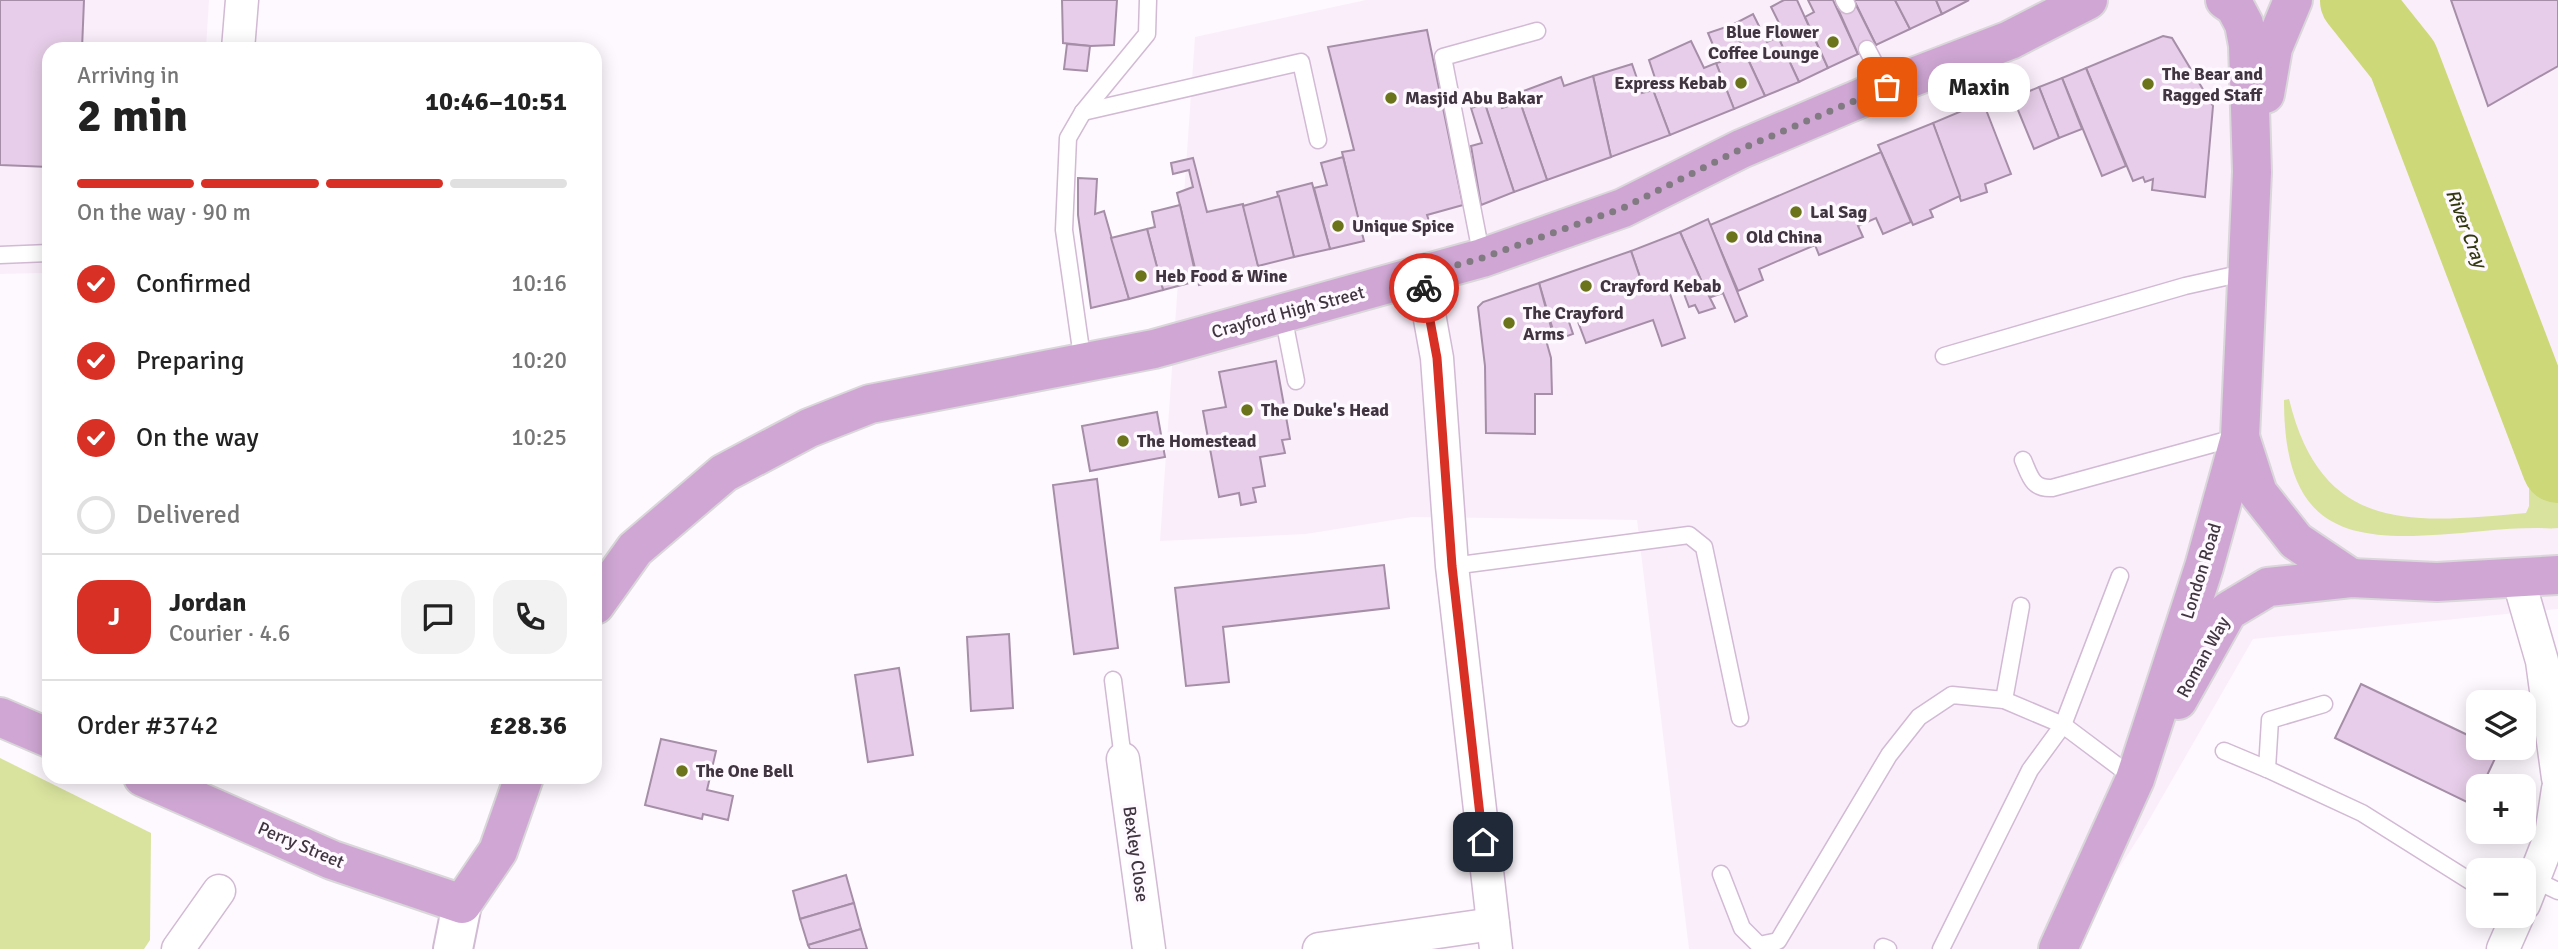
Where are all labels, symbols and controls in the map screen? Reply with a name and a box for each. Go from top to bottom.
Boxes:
place label: Blue Flower Coffee Lounge [1708,21,1820,64]
marker: Blue Flower Coffee Lounge [1825,34,1841,50]
pin [1857,57,1917,117]
text: Arriving in [77,61,179,90]
callout: Maxin [1929,62,2030,112]
place label: The Bear and Ragged Staff [2162,63,2263,106]
icon: bag [1868,68,1906,106]
place label: Express Kebab [1614,72,1727,94]
text: Maxin [1948,73,2010,102]
marker: Express Kebab [1733,75,1749,91]
marker: The Bear and Ragged Staff [2140,76,2156,92]
text: 10:46–10:51 [425,86,567,118]
place label: Masjid Abu Bakar [1405,87,1544,109]
text: 2 min [77,88,188,144]
marker: Masjid Abu Bakar [1383,90,1399,106]
water label: River Cray [2440,186,2493,273]
text: On the way · 90 m [77,198,251,227]
place label: Lal Sag [1810,201,1867,223]
marker: Lal Sag [1788,204,1804,220]
place label: Unique Spice [1352,215,1454,237]
marker: Unique Spice [1330,218,1346,234]
place label: Old China [1746,226,1822,248]
marker: Old China [1724,229,1740,245]
courier [1389,253,1459,323]
icon: check [77,265,115,303]
place label: Heb Food & Wine [1155,265,1288,287]
text: Confirmed [136,268,251,300]
marker: Heb Food & Wine [1133,268,1149,284]
text: 10:16 [511,269,567,298]
icon: bike [1405,269,1443,307]
place label: Crayford Kebab [1600,275,1722,297]
marker: Crayford Kebab [1578,278,1594,294]
street label: Crayford High Street [1209,281,1367,343]
place label: The Crayford Arms [1523,302,1624,345]
marker: The Crayford Arms [1501,315,1517,331]
icon: check [77,342,115,380]
text: Preparing [136,345,244,377]
text: 10:20 [511,346,567,375]
place label: The Duke's Head [1261,399,1389,421]
marker: The Duke's Head [1239,402,1255,418]
icon: check [77,419,115,457]
text: On the way [136,422,259,454]
text: 10:25 [511,423,567,452]
place label: The Homestead [1137,430,1257,452]
marker: The Homestead [1115,433,1131,449]
text: Delivered [136,499,241,531]
street label: London Road [2176,520,2226,622]
button: chat [401,580,475,654]
button: phone [493,580,567,654]
text: Jordan [169,587,246,619]
text: J [108,601,120,633]
street label: Roman Way [2172,612,2235,701]
text: Courier · 4.6 [169,619,290,648]
map controls [2466,690,2536,928]
button: layers [2466,690,2536,760]
text: Order #3742 [77,710,218,742]
text: £28.36 [489,710,567,742]
place label: The One Bell [696,760,794,782]
marker: The One Bell [674,763,690,779]
button: + [2466,774,2536,844]
street label: Bexley Close [1118,805,1154,903]
pin [1453,812,1513,872]
street label: Perry Street [254,817,348,873]
icon: home [1464,823,1502,861]
button: − [2466,858,2536,928]

